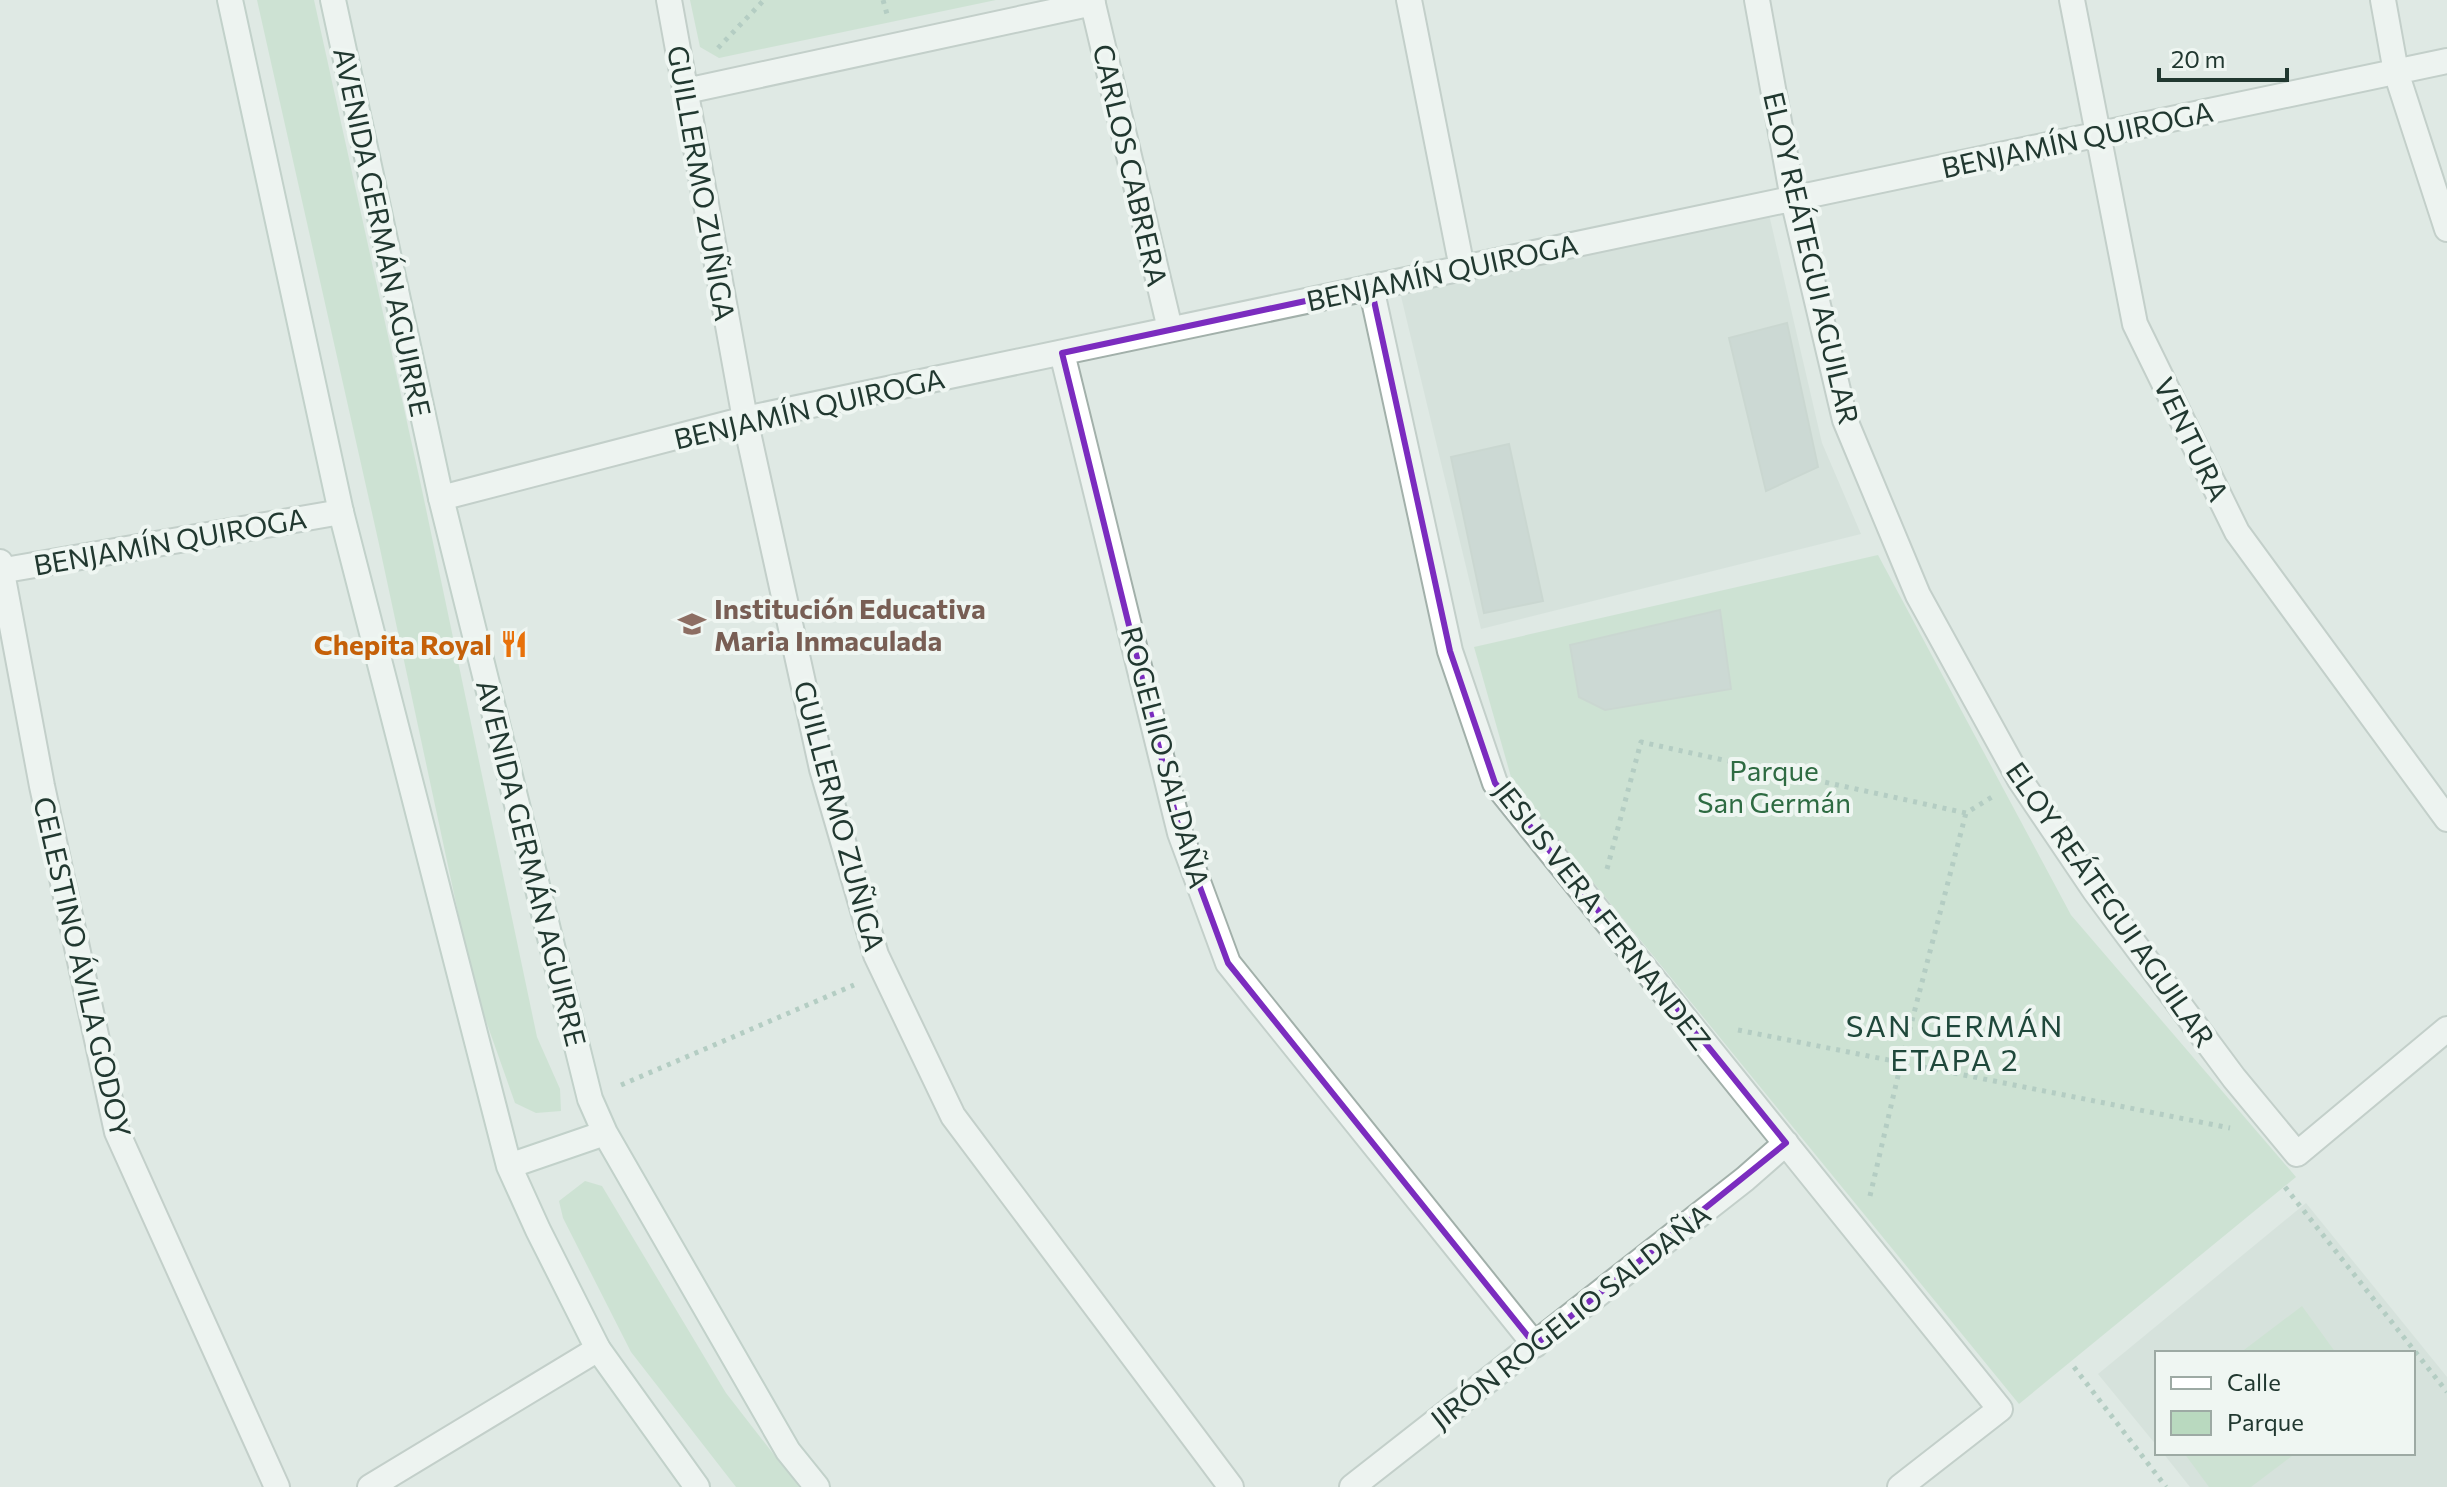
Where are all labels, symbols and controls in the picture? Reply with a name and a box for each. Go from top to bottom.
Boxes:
scale bar [2159,32,2287,82]
street label: CARLOS CABRERA [1087,41,1175,289]
street label: GUILLERMO ZUÑIGA [661,43,743,323]
street label: AVENIDA GERMÁN AGUIRRE [327,44,439,420]
text: 20 m [2171,44,2225,73]
street label: ELOY REÁTEGUI AGUILAR [1757,89,1867,427]
street label: BENJAMÍN QUIROGA [1938,94,2216,184]
street label: BENJAMÍN QUIROGA [1303,227,1581,317]
street label: BENJAMÍN QUIROGA [670,360,948,456]
street label: VENTURA [2147,372,2237,506]
street label: BENJAMÍN QUIROGA [31,500,309,582]
place label: Institución Educativa Maria Inmaculada [714,591,986,657]
school or university icon: Institución Educativa Maria Inmaculada [677,609,707,639]
street label: ROGELIIO SALDAÑA [1115,622,1217,892]
place label: Chepita Royal [314,627,492,661]
restaurant icon: Chepita Royal [499,629,529,659]
street label: AVENIDA GERMÁN AGUIRRE [470,676,594,1050]
street label: GUILLERMO ZUÑIGA [787,677,893,955]
park label: Parque San Germán [1697,753,1851,819]
street label: ELOY REÁTEGUI AGUILAR [2000,755,2222,1053]
street label: JESUS VERA FERNANDEZ [1487,774,1719,1056]
street label: CELESTINO ÁVILA GODOY [27,793,139,1141]
district label: SAN GERMÁN ETAPA 2 [1846,1006,2064,1077]
street label: JIRÓN ROGELIO SALDAÑA [1423,1196,1717,1436]
legend [2155,1351,2415,1455]
text: Calle [2227,1367,2281,1396]
text: Parque [2227,1407,2304,1436]

